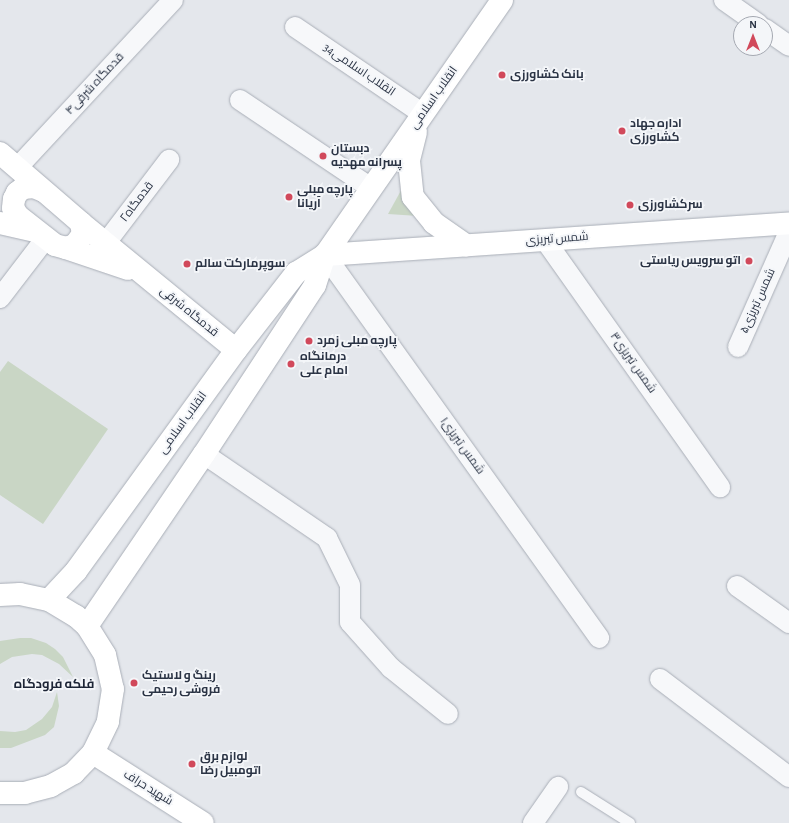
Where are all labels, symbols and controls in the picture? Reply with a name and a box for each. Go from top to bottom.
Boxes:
north arrow [733,16,773,56]
text: N [749,19,757,30]
street label: 34انقلاب اسلامی [320,41,398,99]
street label: قدمگاه شرقی۴ [63,50,127,118]
street label: انقلاب اسلامی [407,64,461,132]
place label: بانک کشاورزی [510,68,584,82]
marker: بانک کشاورزی [497,70,507,80]
place label: اداره جهاد کشاورزی [630,117,682,145]
marker: اداره جهاد کشاورزی [617,126,627,136]
place label: دبستان پسرانه مهدیه [331,142,402,170]
marker: دبستان پسرانه مهدیه [318,151,328,161]
street label: قدمگاه۲ [117,179,157,225]
place label: پارچه مبلی آریانا [297,183,353,211]
marker: پارچه مبلی آریانا [284,192,294,202]
place label: سرکشاورزی [638,198,703,212]
marker: سرکشاورزی [625,200,635,210]
street label: شمس تبریزی [525,230,589,248]
place label: اتو سرویس ریاستی [640,254,741,268]
marker: اتو سرویس ریاستی [744,256,754,266]
place label: سوپرمارکت سالم [195,257,285,271]
marker: سوپرمارکت سالم [182,259,192,269]
street label: ۵شمس تبریزی [737,266,779,336]
street label: قدمگاه شرقی [157,284,221,340]
street label: شمس تبریزی۳ [607,330,659,396]
place label: پارچه مبلی زمرد [317,334,397,348]
marker: پارچه مبلی زمرد [304,336,314,346]
place label: درمانگاه امام علی [300,350,348,378]
marker: درمانگاه امام علی [285,358,297,370]
street label: انقلاب اسلامی [156,389,210,457]
street label: شمس تبریزی۱ [437,415,487,477]
place label: رینگ و لاستیک فروشی رحیمی [142,669,220,697]
district label: فلکه فرودگاه [14,677,94,693]
marker: رینگ و لاستیک فروشی رحیمی [129,678,139,688]
place label: لوازم برق اتومبیل رضا [200,750,261,778]
marker: لوازم برق اتومبیل رضا [187,759,197,769]
street label: شهید حراف [121,767,175,809]

